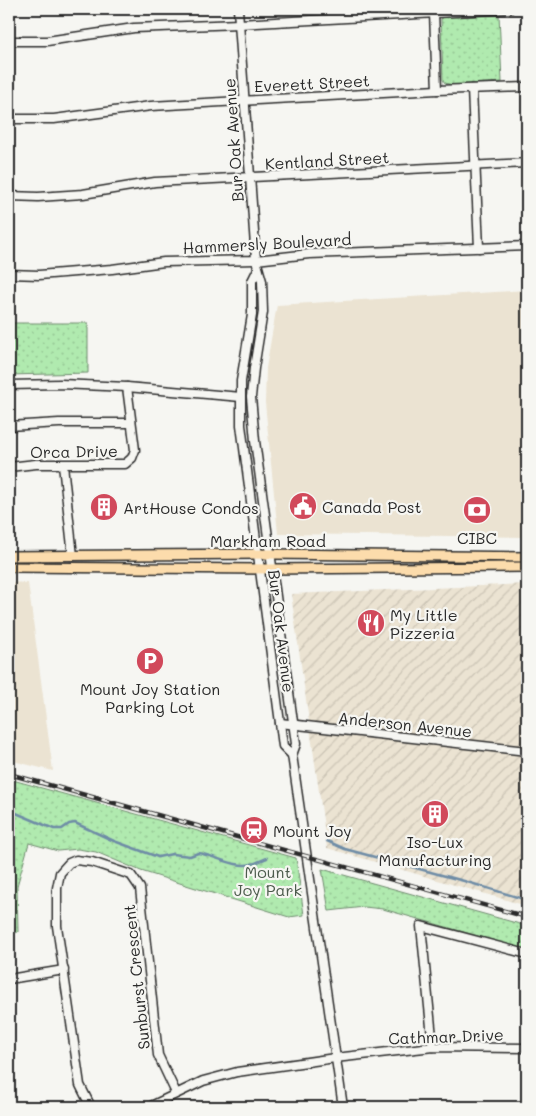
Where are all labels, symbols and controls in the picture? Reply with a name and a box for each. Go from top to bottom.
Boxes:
street label: Everett Street [254,69,370,97]
street label: Bur Oak Avenue [218,78,248,202]
street label: Kentland Street [264,146,390,174]
street label: Hammersly Boulevard [182,228,352,258]
street label: Orca Drive [30,440,118,462]
public building icon: Canada Post [288,491,318,521]
building icon: ArtHouse Condos [89,492,119,522]
bank icon: CIBC [462,495,492,525]
place label: Canada Post [322,496,422,517]
place label: ArtHouse Condos [123,497,259,518]
place label: CIBC [457,527,497,548]
street label: Markham Road [210,530,326,551]
street label: Bur Oak Avenue [264,568,300,694]
place label: My Little Pizzeria [390,604,458,643]
restaurant icon: My Little Pizzeria [356,608,386,638]
parking icon: Mount Joy Station Parking Lot [135,646,165,676]
place label: Mount Joy Station Parking Lot [80,678,220,717]
street label: Anderson Avenue [337,707,473,741]
building icon: Iso-Lux Manufacturing [420,799,450,829]
station icon: Mount Joy [239,815,269,845]
place label: Mount Joy [273,820,352,841]
place label: Iso-Lux Manufacturing [379,831,491,870]
park label: Mount Joy Park [234,861,302,900]
street label: Sunburst Crescent [118,903,154,1051]
street label: Cathmar Drive [388,1023,504,1049]

